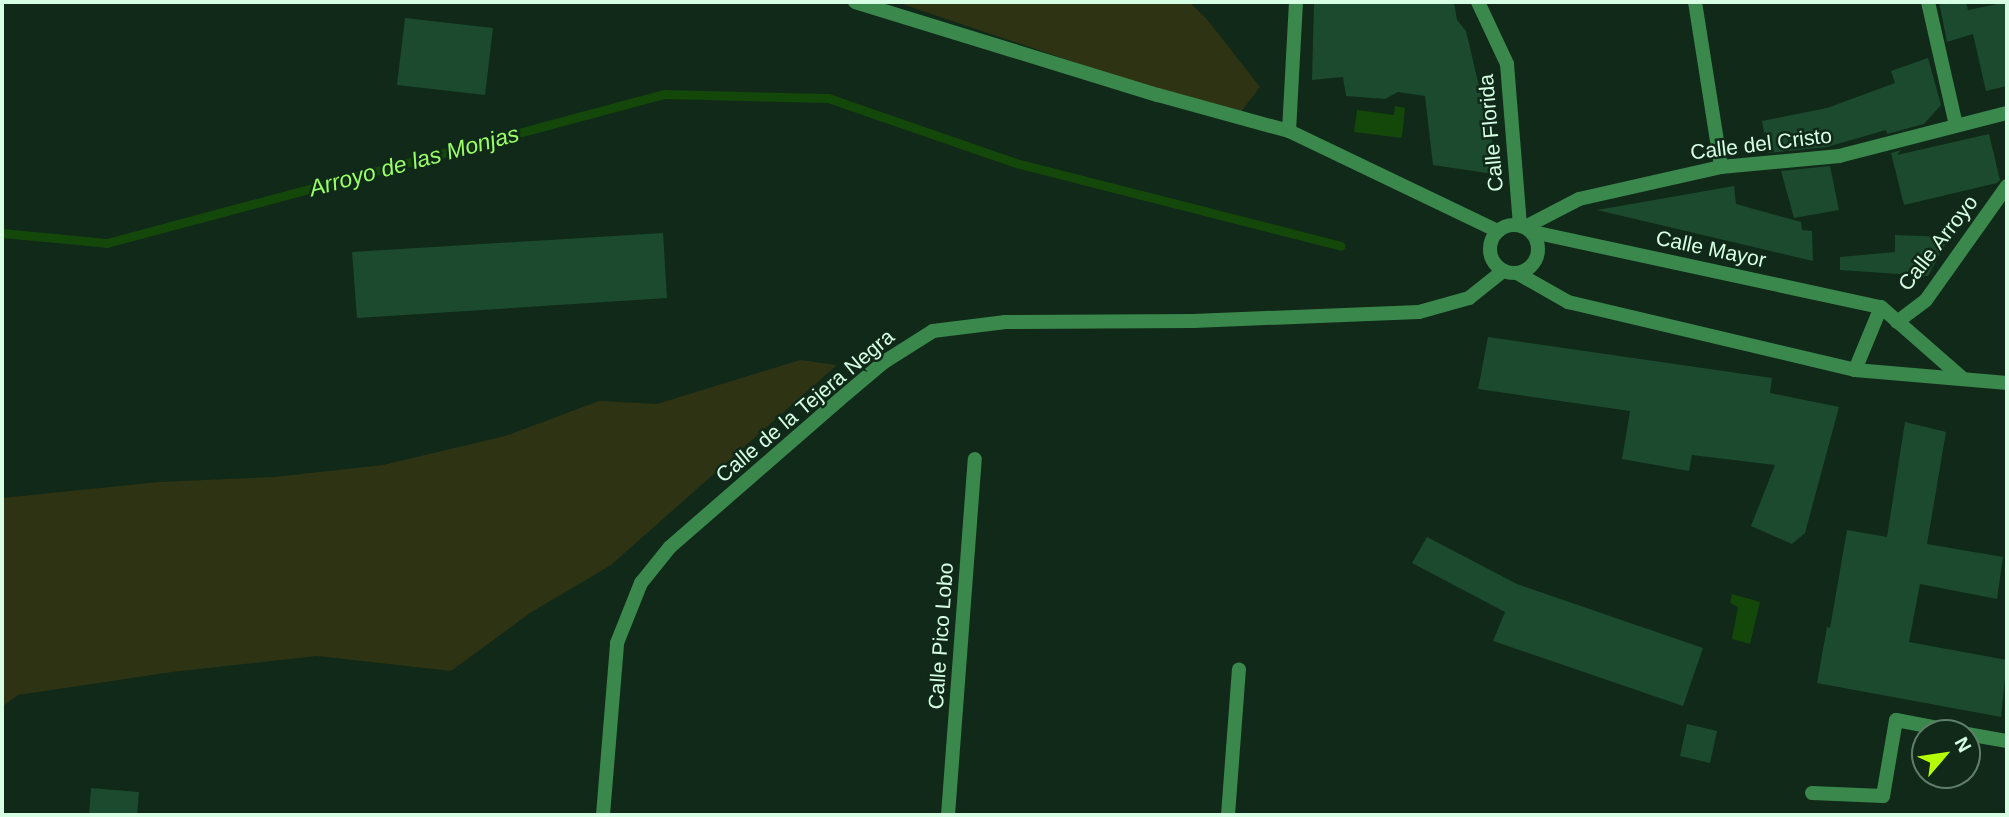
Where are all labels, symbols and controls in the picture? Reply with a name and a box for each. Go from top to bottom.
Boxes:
street label: Calle Florida [1473,73,1509,193]
water label: Arroyo de las Monjas [306,120,522,202]
street label: Calle del Cristo [1689,123,1833,165]
street label: Calle Arroyo [1893,190,1983,296]
street label: Calle Mayor [1654,225,1768,273]
street label: Calle de la Tejera Negra [711,324,899,488]
street label: Calle Pico Lobo [923,562,959,710]
north arrow [1911,719,1981,789]
text: N [1951,733,1976,756]

